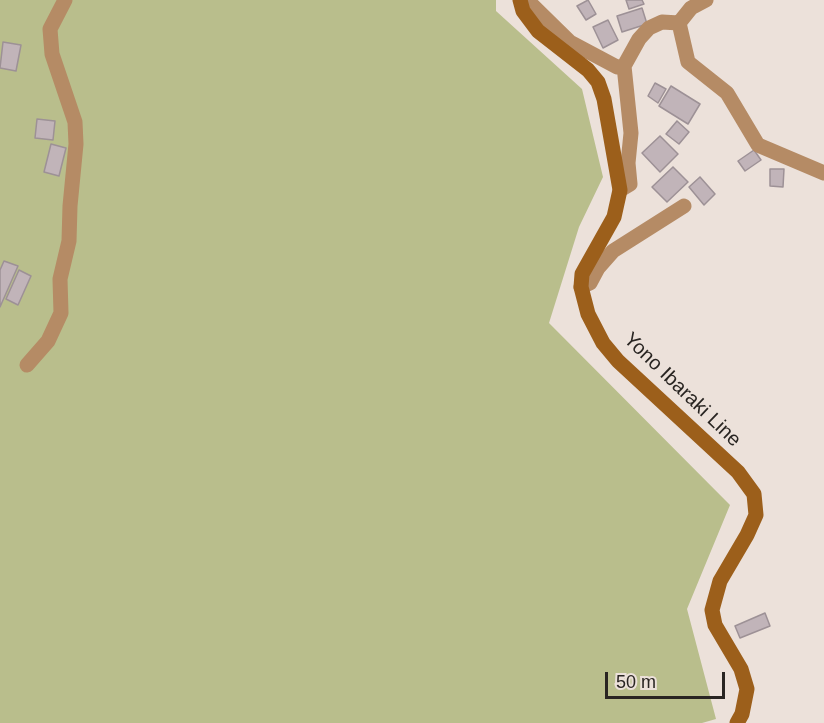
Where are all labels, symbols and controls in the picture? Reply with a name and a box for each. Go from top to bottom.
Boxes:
street label: Yono Ibaraki Line [618,328,746,452]
scale bar [608,660,728,698]
text: 50 m [616,672,656,692]

